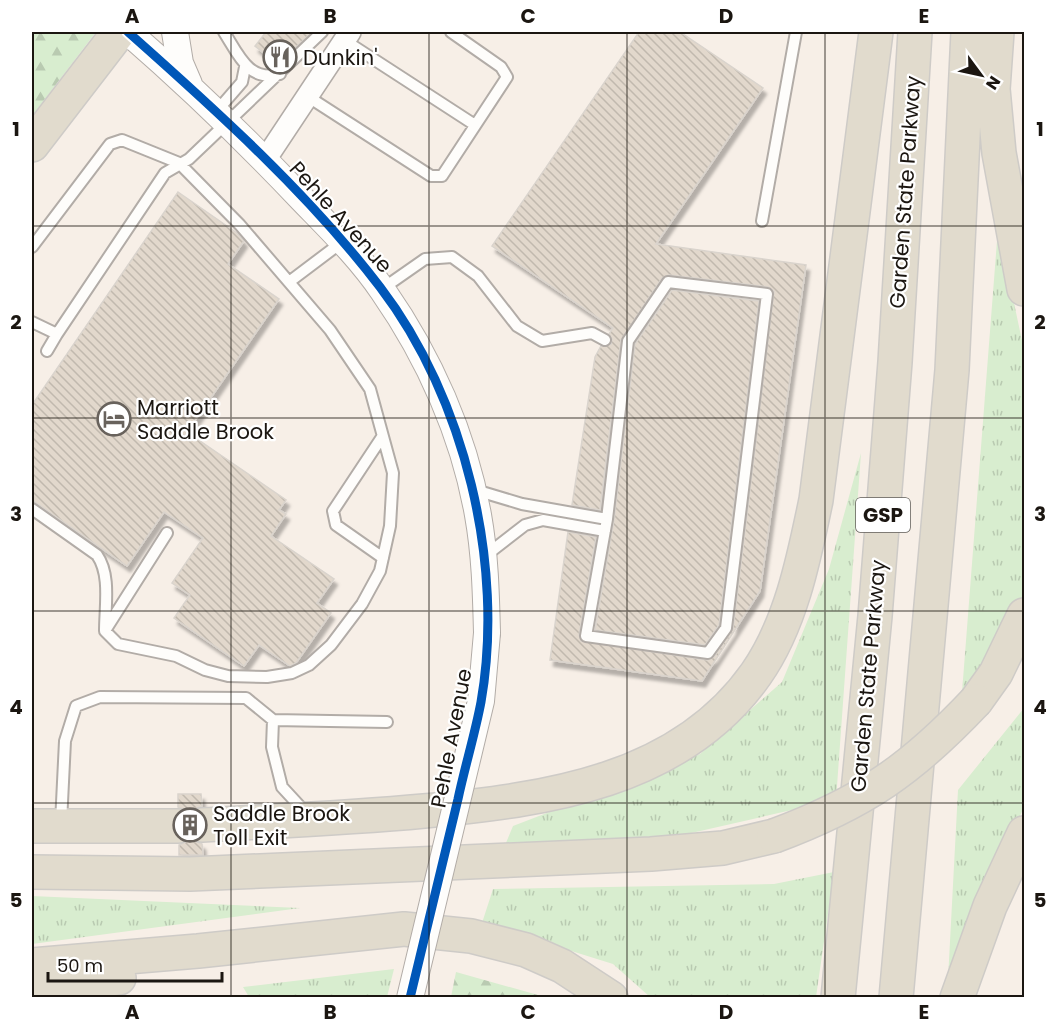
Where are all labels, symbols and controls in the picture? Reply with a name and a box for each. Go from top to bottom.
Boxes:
text: A [125,2,140,30]
text: B [323,2,337,30]
text: C [520,2,536,30]
text: D [719,2,733,30]
text: E [919,2,929,30]
restaurant icon: Dunkin' [262,39,298,75]
place label: Dunkin' [303,43,378,72]
north arrow [951,45,1011,105]
text: N [980,72,1006,94]
street label: Garden State Parkway [882,74,928,309]
text: 1 [12,115,20,143]
text: 1 [1036,115,1044,143]
street label: Pehle Avenue [283,155,399,279]
text: 2 [10,308,22,336]
text: 2 [1034,308,1046,336]
place label: Marriott Saddle Brook [137,393,274,446]
hotel icon: Marriott Saddle Brook [96,401,132,437]
road number: GSP [856,498,910,532]
text: 3 [10,500,22,528]
text: 3 [1034,500,1046,528]
street label: Garden State Parkway [843,558,893,793]
street label: Pehle Avenue [423,666,479,810]
text: 4 [9,693,23,721]
text: 4 [1033,693,1047,721]
place label: Saddle Brook Toll Exit [213,799,350,852]
building icon: Saddle Brook Toll Exit [172,807,208,843]
text: 5 [10,886,23,914]
text: 5 [1034,886,1047,914]
scale bar [48,945,222,983]
text: 50 m [57,953,103,978]
text: A [125,998,140,1026]
text: B [323,998,337,1026]
text: C [520,998,536,1026]
text: D [719,998,733,1026]
text: E [919,998,929,1026]

